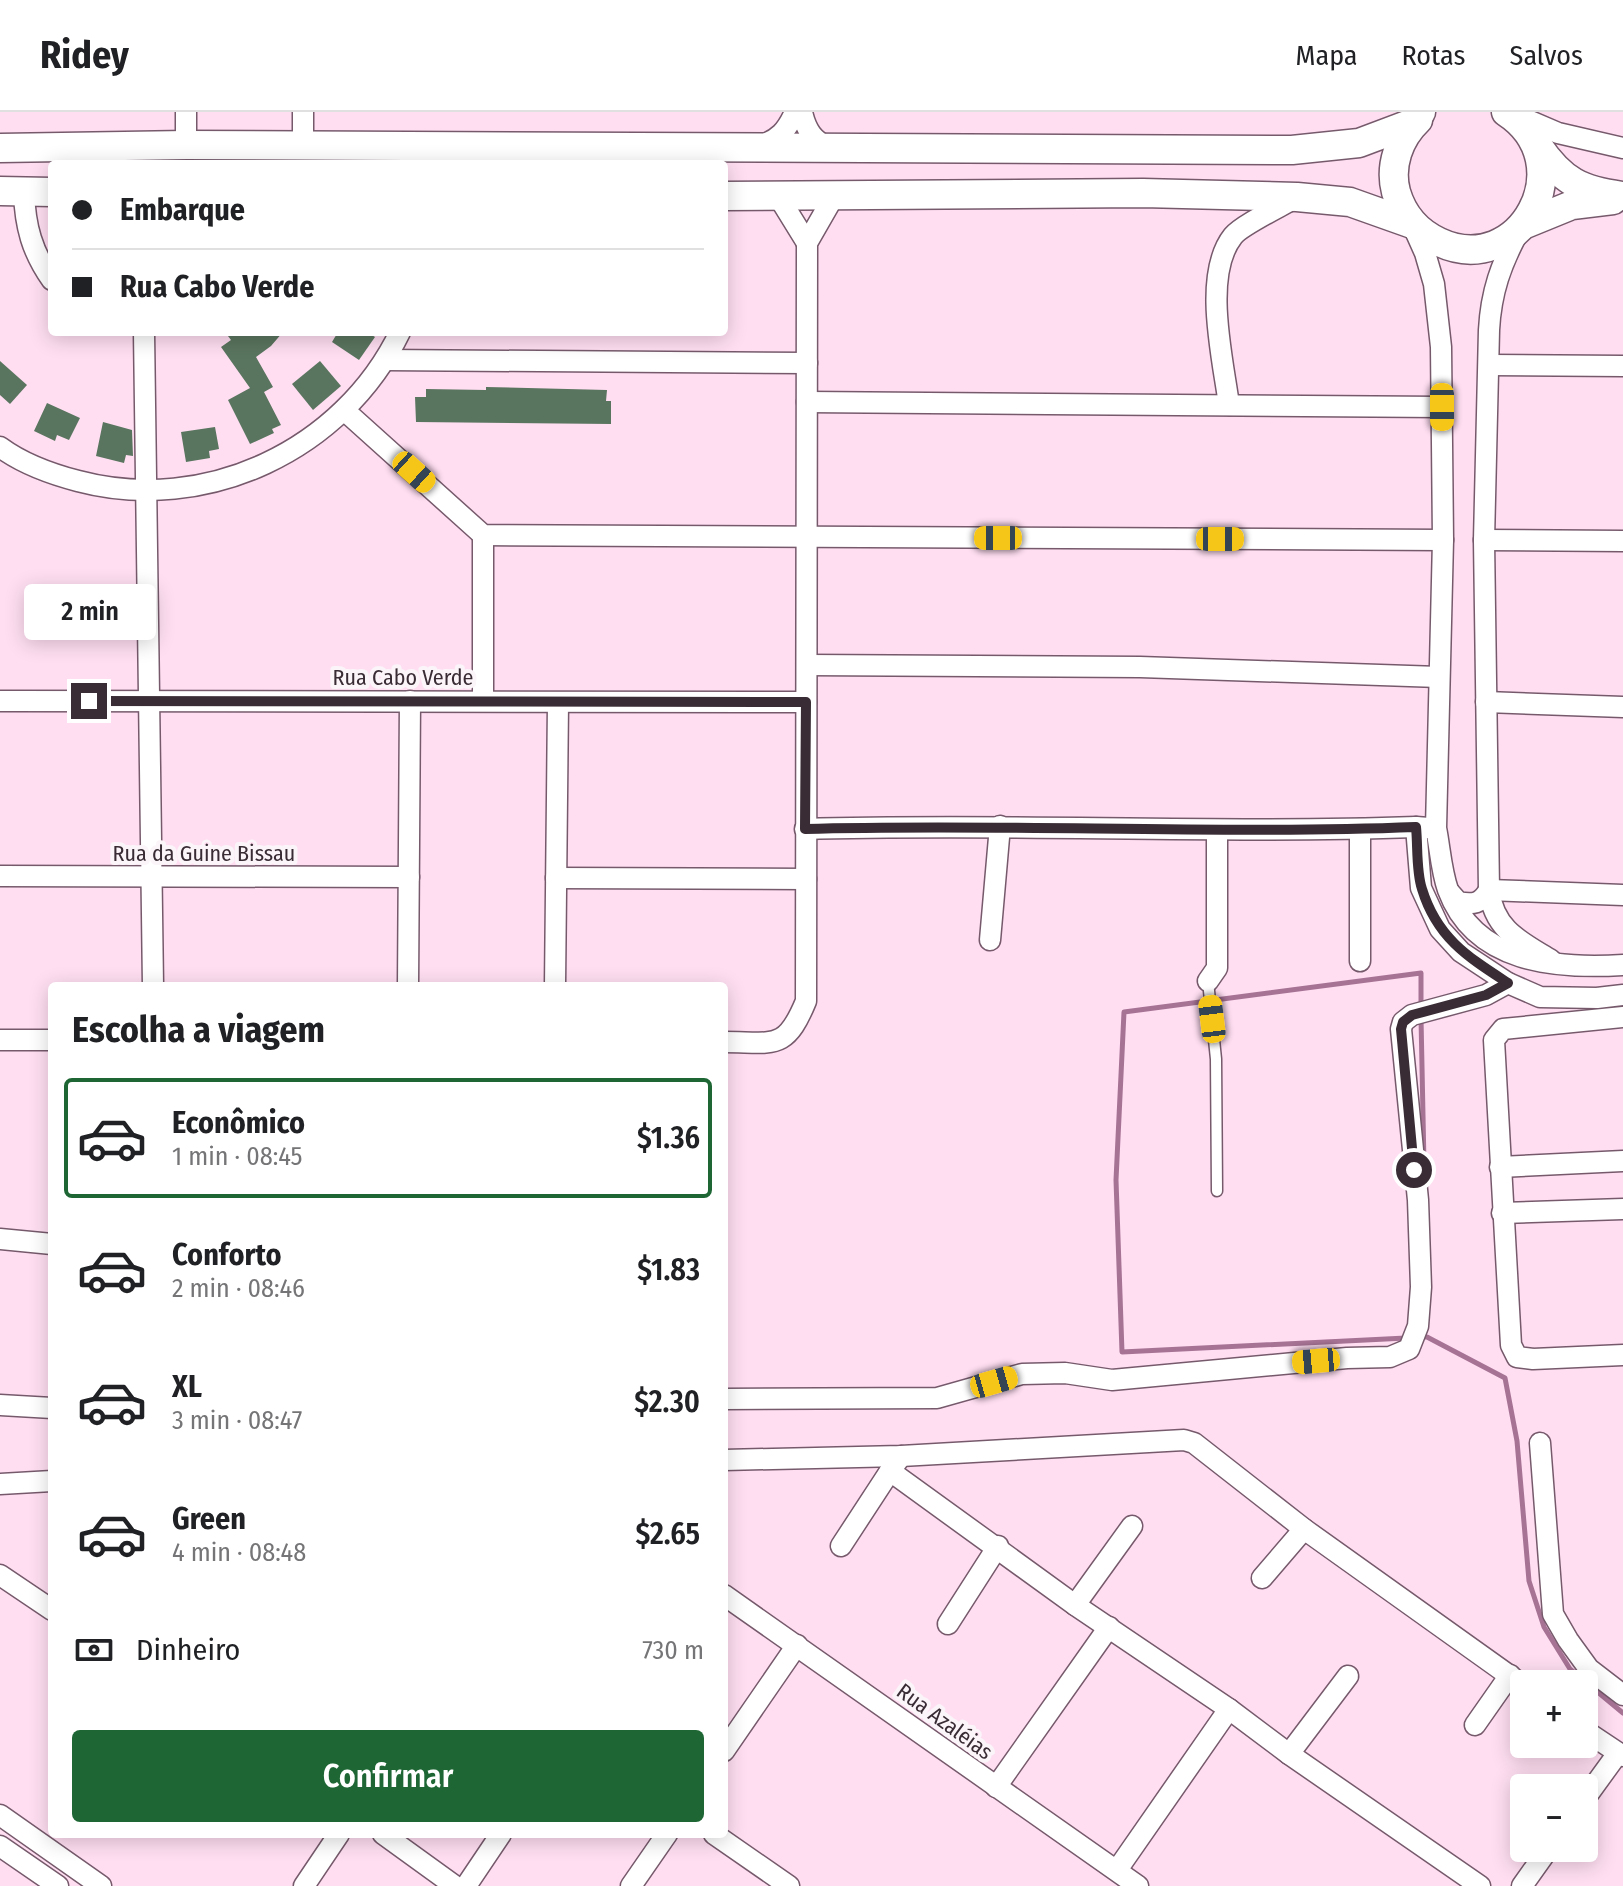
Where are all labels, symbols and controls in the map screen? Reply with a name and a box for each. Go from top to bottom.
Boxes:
text: Ridey [40,32,129,78]
text: Mapa [1296,39,1358,72]
text: Rotas [1402,39,1466,72]
text: Salvos [1510,39,1583,72]
text: Embarque [120,192,245,228]
text: Rua Cabo Verde [120,269,314,305]
car [1430,383,1454,431]
car [388,447,440,497]
car [974,526,1022,550]
car [1196,527,1244,551]
callout: 2 min [23,585,155,641]
text: 2 min [61,596,119,627]
street label: Rua Cabo Verde [333,664,473,691]
route end [71,683,107,719]
street label: Rua da Guine Bissau [113,840,295,867]
car [1197,994,1227,1044]
text: Escolha a viagem [72,1008,325,1052]
icon: car [76,1102,148,1174]
text: Econômico [172,1105,305,1141]
text: $1.36 [637,1120,700,1156]
text: 1 min · 08:45 [172,1141,302,1172]
route start [1396,1152,1432,1188]
icon: car [76,1234,148,1306]
text: Conforto [172,1237,281,1273]
text: $1.83 [637,1252,700,1288]
text: 2 min · 08:46 [172,1273,305,1304]
car [1291,1347,1341,1375]
car [968,1364,1020,1400]
icon: car [76,1366,148,1438]
text: XL [172,1369,202,1405]
text: $2.30 [634,1384,700,1420]
text: 3 min · 08:47 [172,1405,302,1436]
icon: car [76,1498,148,1570]
text: Green [172,1501,246,1537]
text: $2.65 [635,1516,700,1552]
text: 4 min · 08:48 [172,1537,306,1568]
icon: cash [72,1628,116,1672]
text: Dinheiro [136,1632,240,1668]
text: 730 m [642,1635,704,1666]
map controls [1510,1670,1598,1862]
button: + [1510,1670,1598,1758]
street label: Rua Azaléias [891,1678,998,1765]
button: Confirmar [72,1730,704,1822]
button: − [1510,1774,1598,1862]

